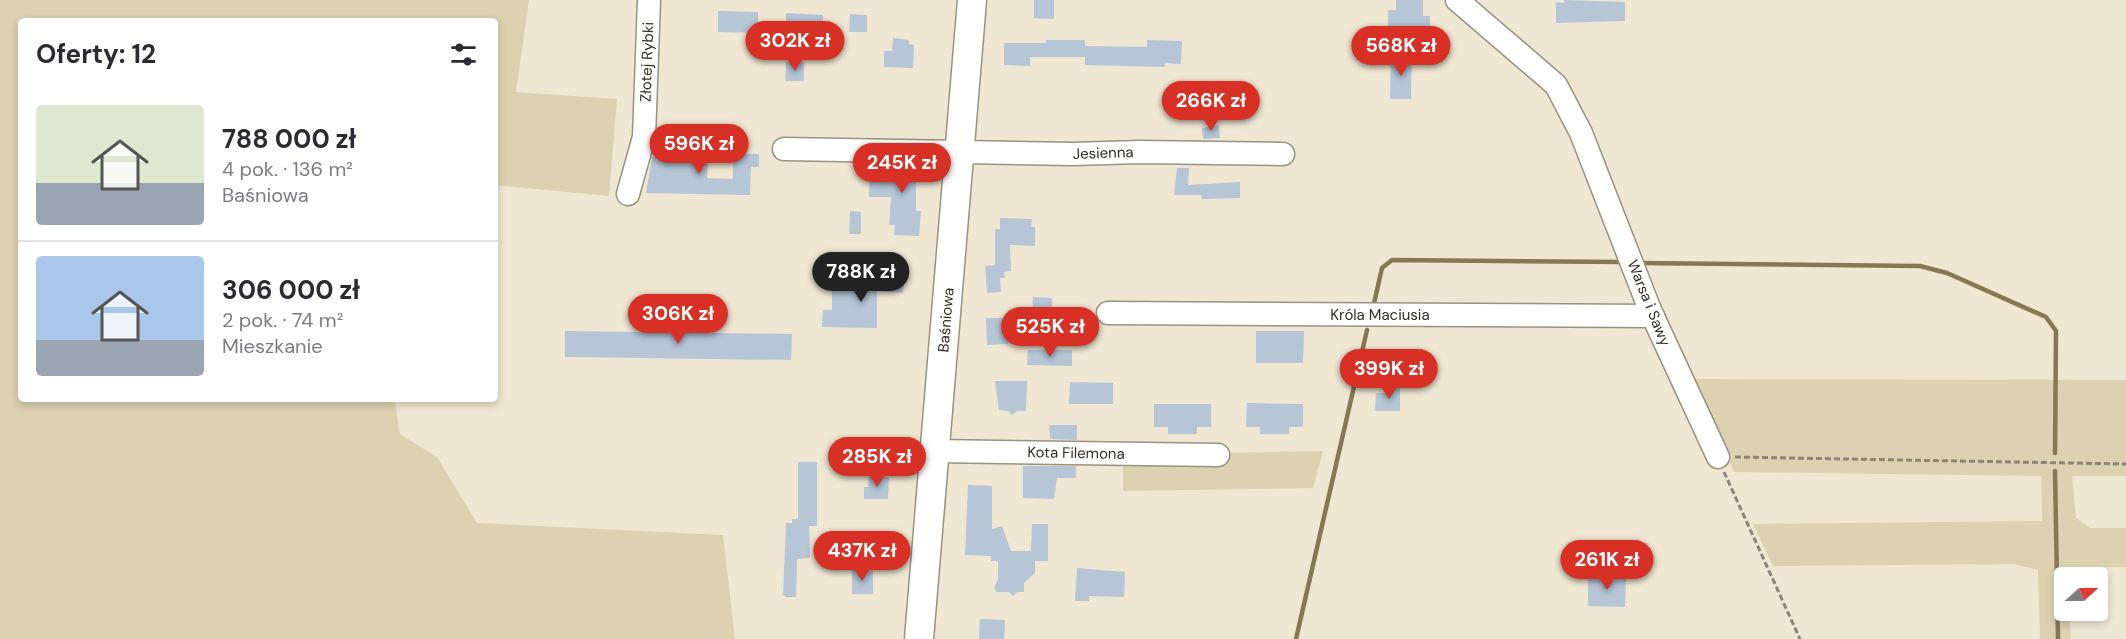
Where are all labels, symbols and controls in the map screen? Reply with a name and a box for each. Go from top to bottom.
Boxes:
pin: 302K zł [740,21,850,72]
street label: Złotej Rybki [636,22,658,102]
pin: 568K zł [1346,26,1456,77]
text: 302K zł [759,27,831,53]
text: 568K zł [1365,32,1437,58]
text: Oferty: 12 [36,37,156,71]
icon: filters [447,38,480,71]
pin: 266K zł [1156,81,1266,132]
text: 266K zł [1176,87,1246,113]
text: 788 000 zł [222,122,356,156]
pin: 596K zł [644,124,754,175]
icon: home [84,129,156,201]
text: 596K zł [664,130,734,156]
street label: Jesienna [1072,142,1134,164]
pin: 245K zł [847,143,957,194]
text: 245K zł [867,149,937,175]
text: 4 pok. · 136 m² [222,156,353,182]
text: Baśniowa [222,182,309,208]
pin: 788K zł [806,252,916,303]
street label: Warsa i Sawy [1623,257,1676,350]
text: 788K zł [826,258,896,284]
text: 306 000 zł [222,273,360,307]
icon: home [84,280,156,352]
street label: Baśniowa [933,287,959,353]
pin: 306K zł [623,294,733,345]
text: 306K zł [642,300,714,326]
street label: Króla Maciusia [1330,305,1430,325]
text: 2 pok. · 74 m² [222,307,343,333]
pin: 525K zł [995,307,1105,358]
text: 525K zł [1015,313,1085,339]
text: Mieszkanie [222,333,323,359]
pin: 399K zł [1334,349,1444,400]
text: 399K zł [1354,355,1424,381]
pin: 285K zł [822,437,932,488]
street label: Kota Filemona [1027,442,1125,464]
text: 285K zł [842,443,912,469]
pin: 437K zł [807,531,917,582]
text: 437K zł [827,537,897,563]
pin: 261K zł [1552,540,1662,591]
text: 261K zł [1575,546,1639,572]
north arrow [2054,567,2108,621]
map controls [2054,567,2108,621]

